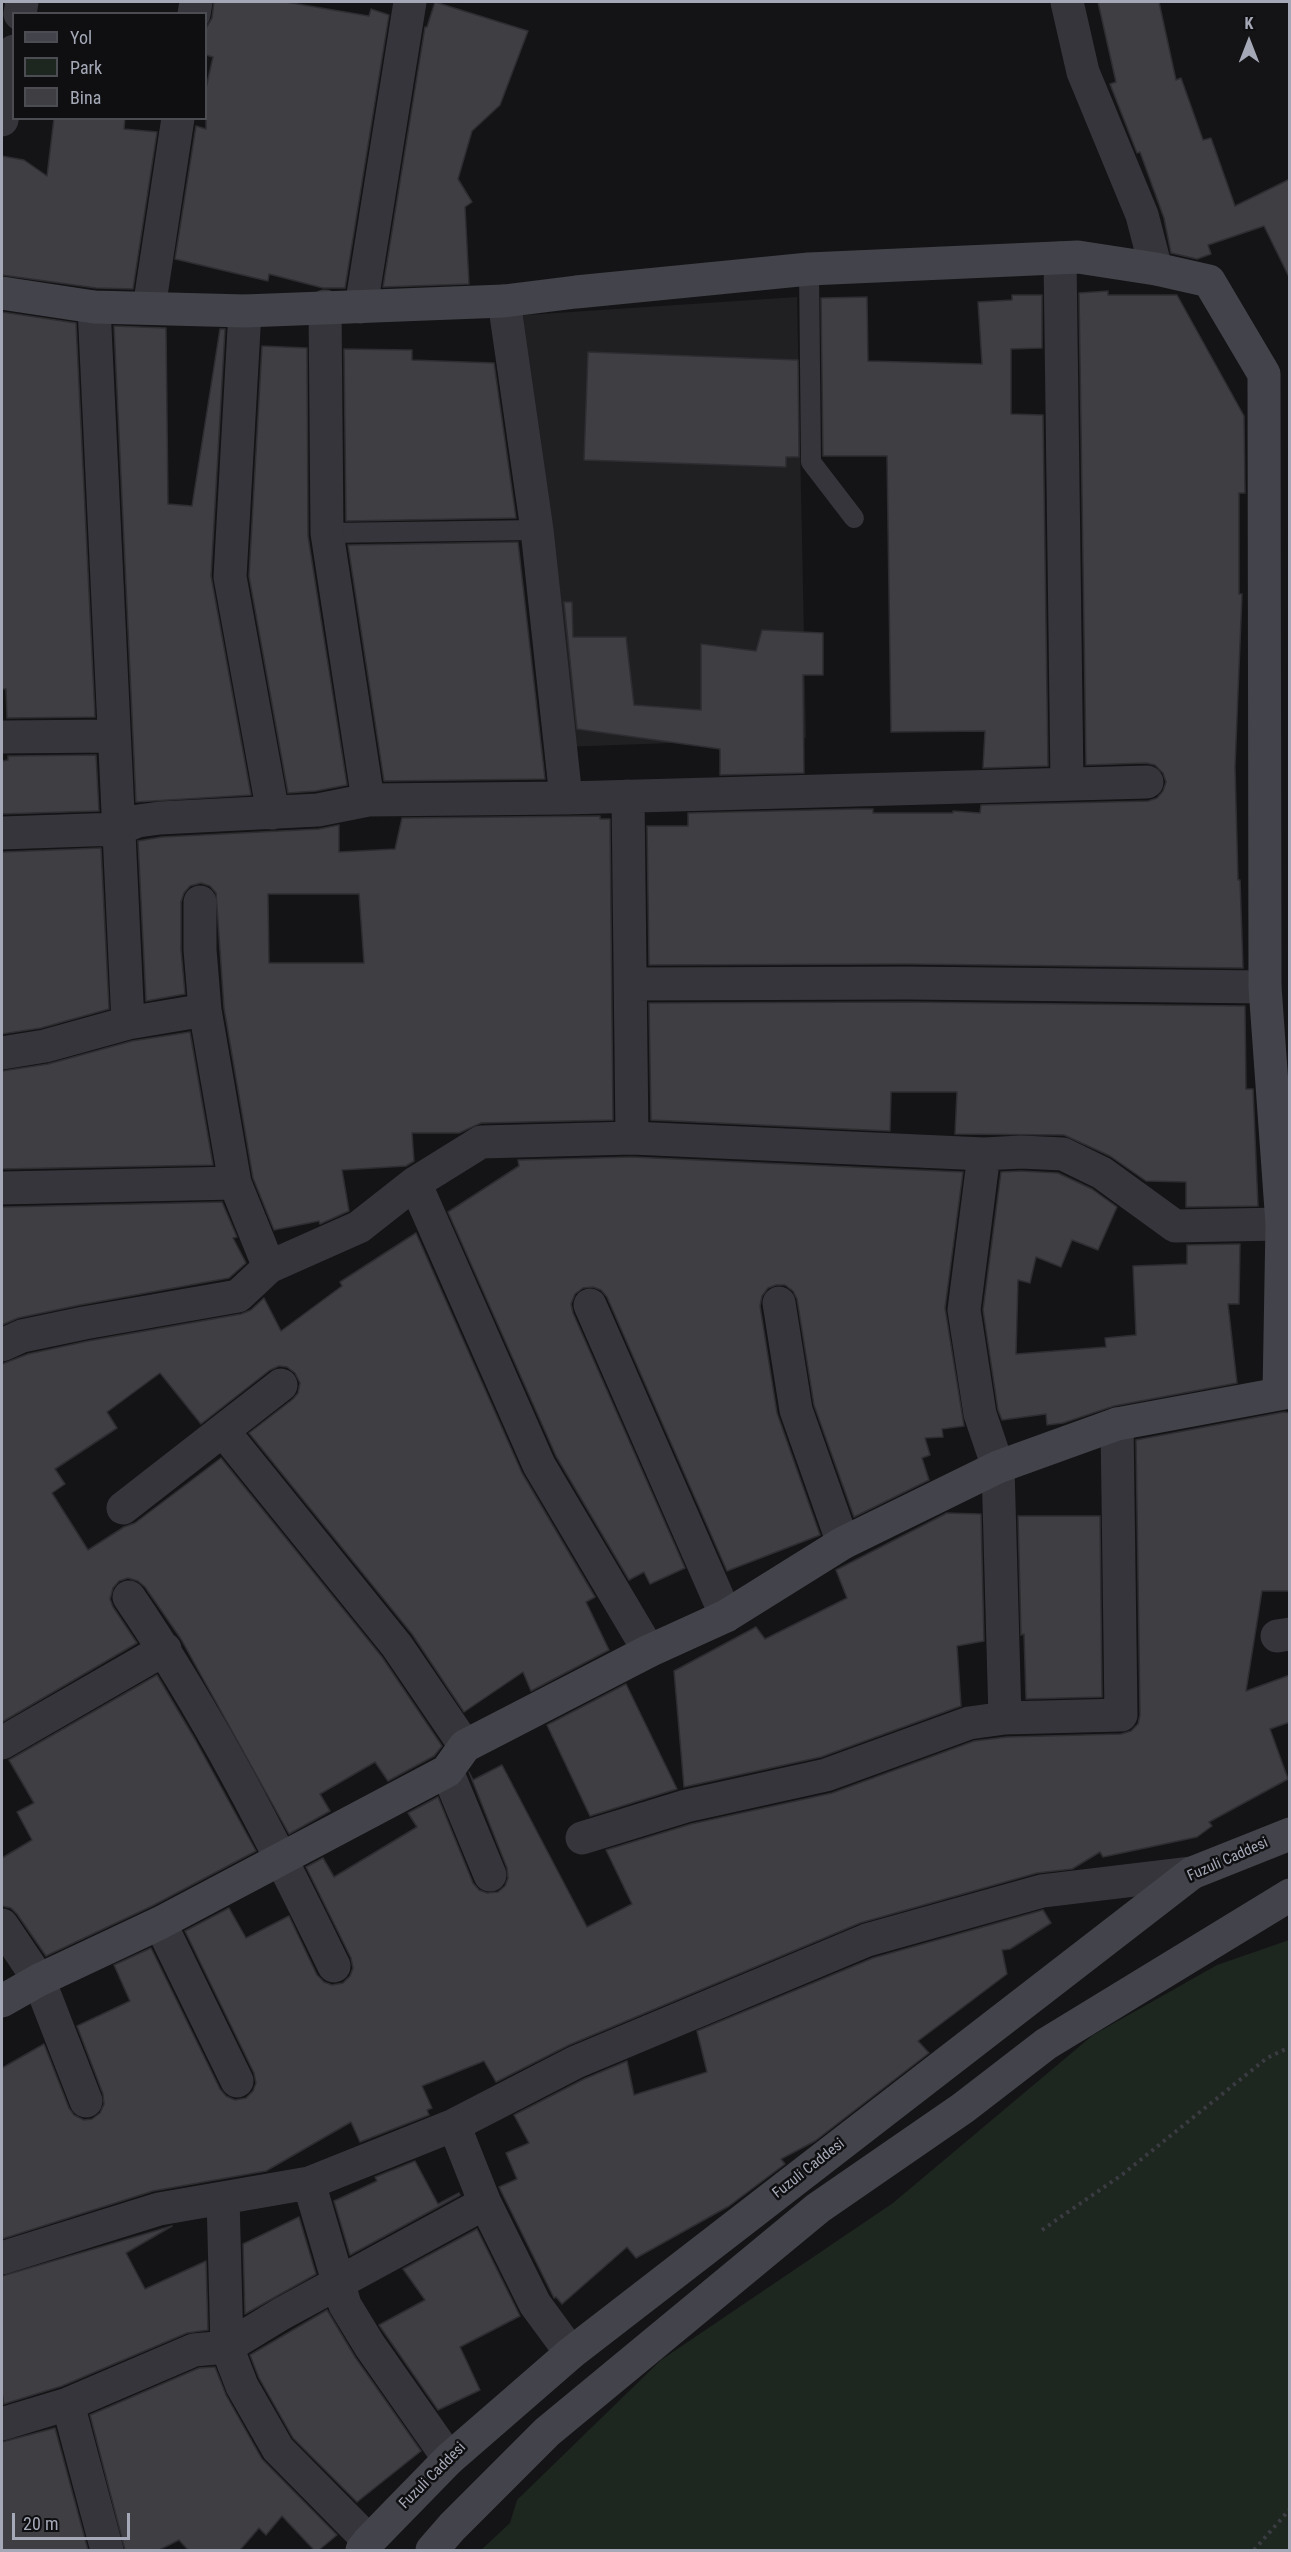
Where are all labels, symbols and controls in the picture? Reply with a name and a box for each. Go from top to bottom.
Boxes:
legend [12,12,207,120]
north arrow [1219,12,1279,72]
text: K [1245,14,1253,33]
text: Yol [70,27,92,48]
text: Park [70,57,102,78]
text: Bina [70,87,101,108]
street label: Fuzuli Caddesi [1185,1834,1271,1886]
street label: Fuzuli Caddesi [769,2135,849,2203]
street label: Fuzuli Caddesi [396,2439,470,2513]
scale bar [15,2501,134,2539]
text: 20 m [23,2513,58,2534]

